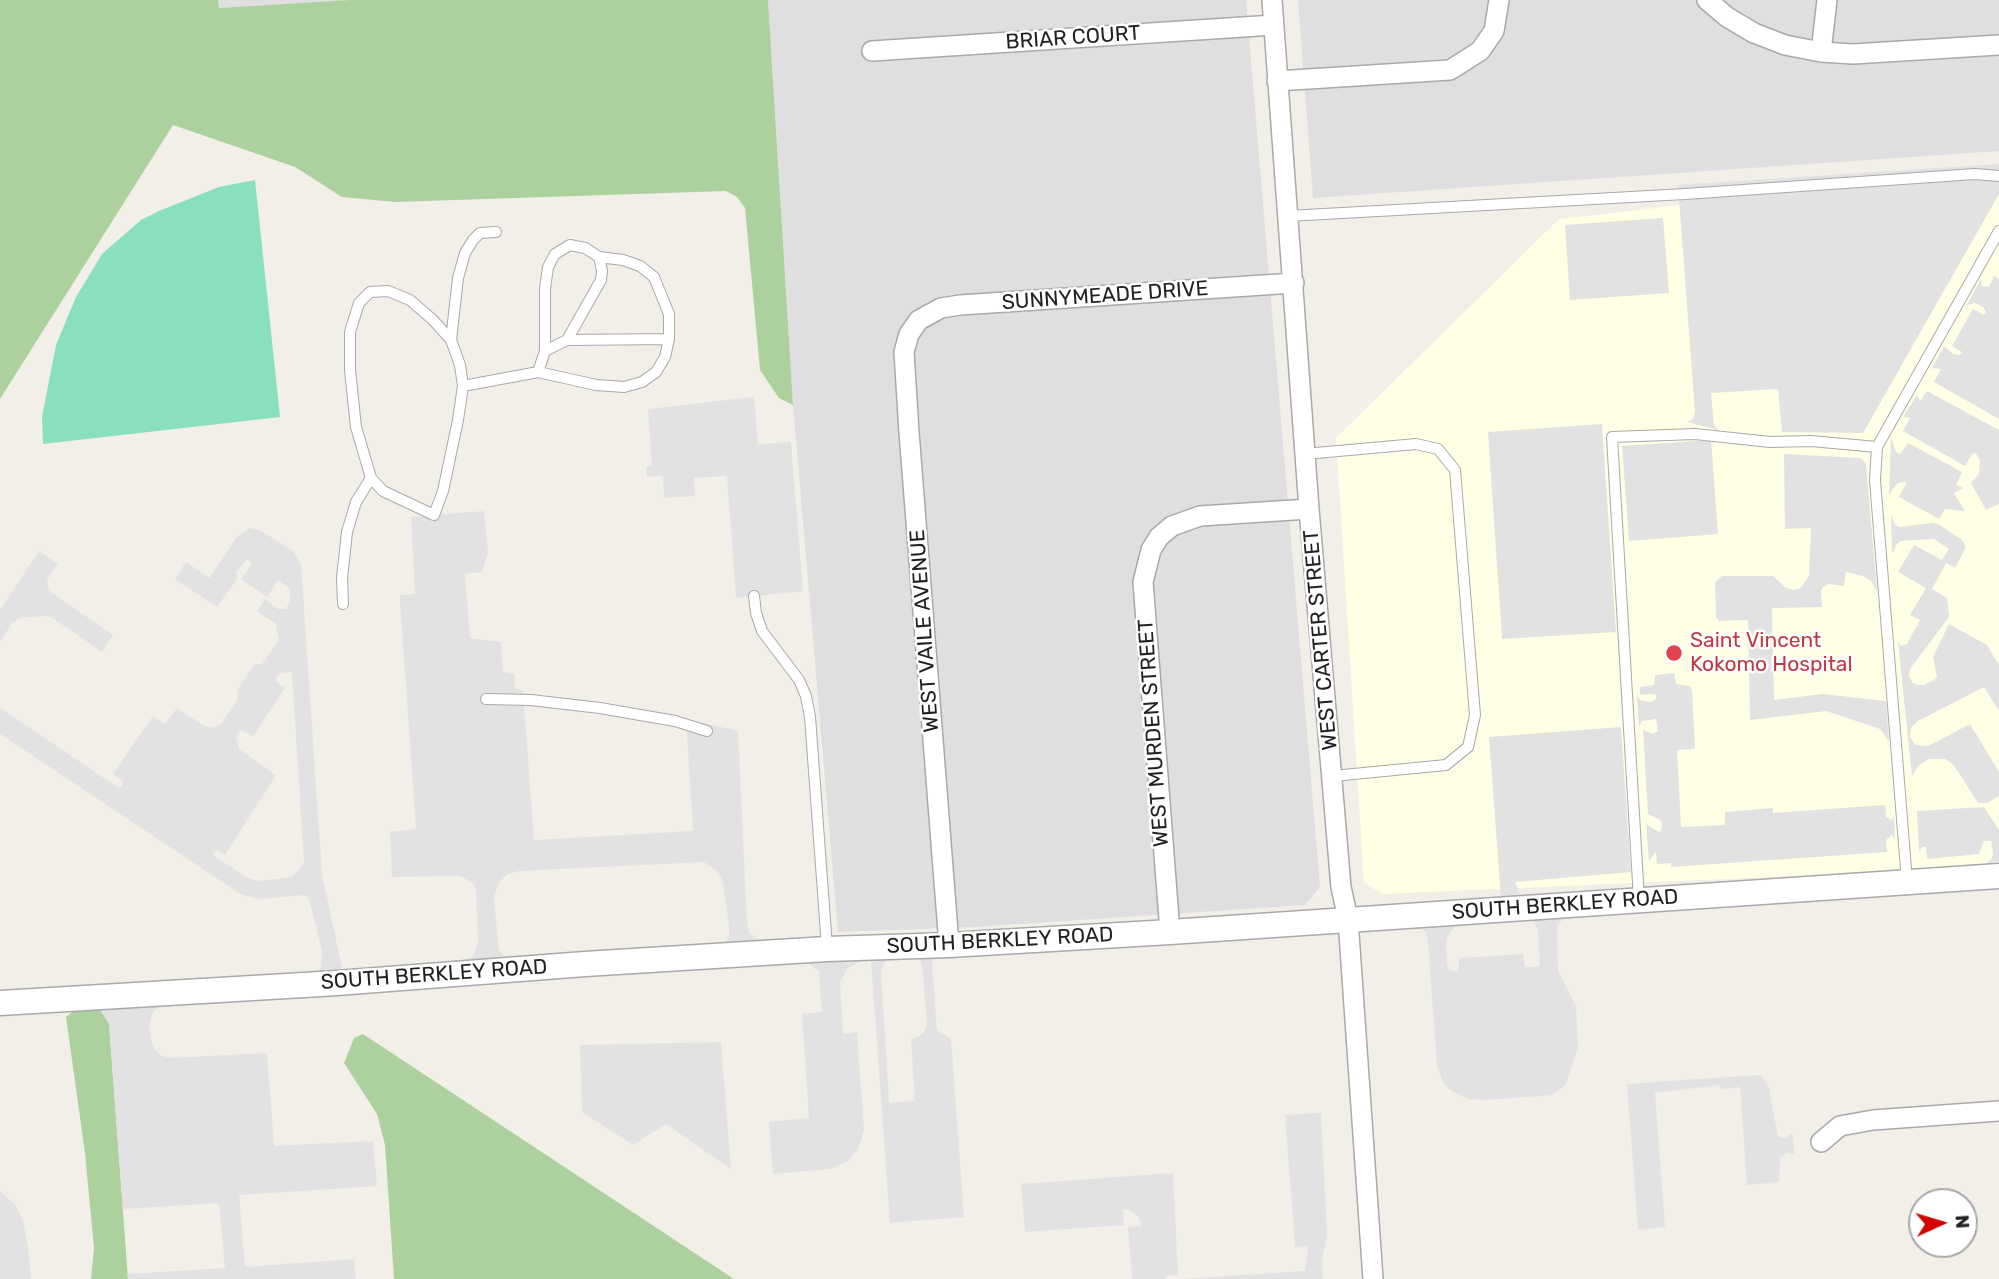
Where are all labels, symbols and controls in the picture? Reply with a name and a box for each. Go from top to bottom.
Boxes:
street label: BRIAR COURT [1005,21,1141,55]
street label: SUNNYMEADE DRIVE [1001,276,1209,316]
street label: WEST VAILE AVENUE [905,529,945,733]
street label: WEST CARTER STREET [1299,529,1343,751]
street label: WEST MURDEN STREET [1133,618,1175,848]
place label: Saint Vincent Kokomo Hospital [1690,628,1853,678]
marker: Saint Vincent Kokomo Hospital [1664,643,1684,663]
street label: SOUTH BERKLEY ROAD [1451,885,1679,925]
street label: SOUTH BERKLEY ROAD [886,922,1114,960]
street label: SOUTH BERKLEY ROAD [320,955,548,995]
north arrow [1908,1188,1978,1258]
text: N [1951,1214,1974,1229]

